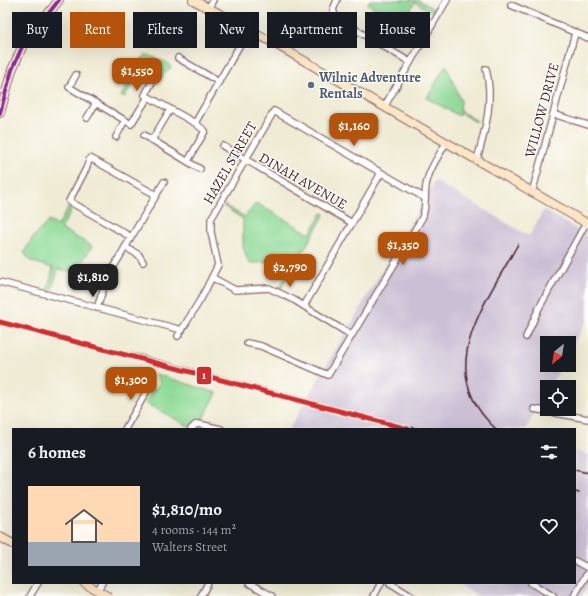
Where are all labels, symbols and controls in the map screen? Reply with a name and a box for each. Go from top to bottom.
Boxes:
chip: Buy [12,12,62,48]
chip: Rent [70,12,125,48]
chip: Filters [133,12,197,48]
chip: New [205,12,259,48]
chip: Apartment [267,12,357,48]
chip: House [365,12,430,48]
pin: $1,550 [104,58,170,92]
street label: WILLOW DRIVE [520,61,564,160]
text: $1,550 [121,62,153,79]
place label: Wilnic Adventure Rentals [318,68,422,103]
marker: Wilnic Adventure Rentals [306,80,316,90]
pin: $1,160 [321,113,387,147]
text: $1,160 [338,117,370,134]
street label: HAZEL STREET [199,118,262,208]
street label: DINAH AVENUE [256,148,350,214]
pin: $1,350 [370,232,436,266]
text: $1,350 [387,236,419,253]
pin: $2,790 [257,254,323,288]
text: $2,790 [273,258,307,275]
pin: $1,810 [60,264,126,298]
text: $1,810 [77,268,109,285]
north arrow [540,336,576,372]
map controls [540,336,576,416]
line badge: 1 [196,366,212,385]
pin: $1,300 [98,367,164,401]
text: 1 [202,368,206,383]
text: $1,300 [115,371,147,388]
button: locate [540,380,576,416]
text: 6 homes [28,441,86,464]
icon: filters [538,441,560,463]
text: $1,810/mo [152,498,222,521]
icon: home [60,502,108,550]
icon: heart [538,515,560,537]
text: 4 rooms · 144 m² [152,521,236,538]
text: Walters Street [152,538,227,555]

